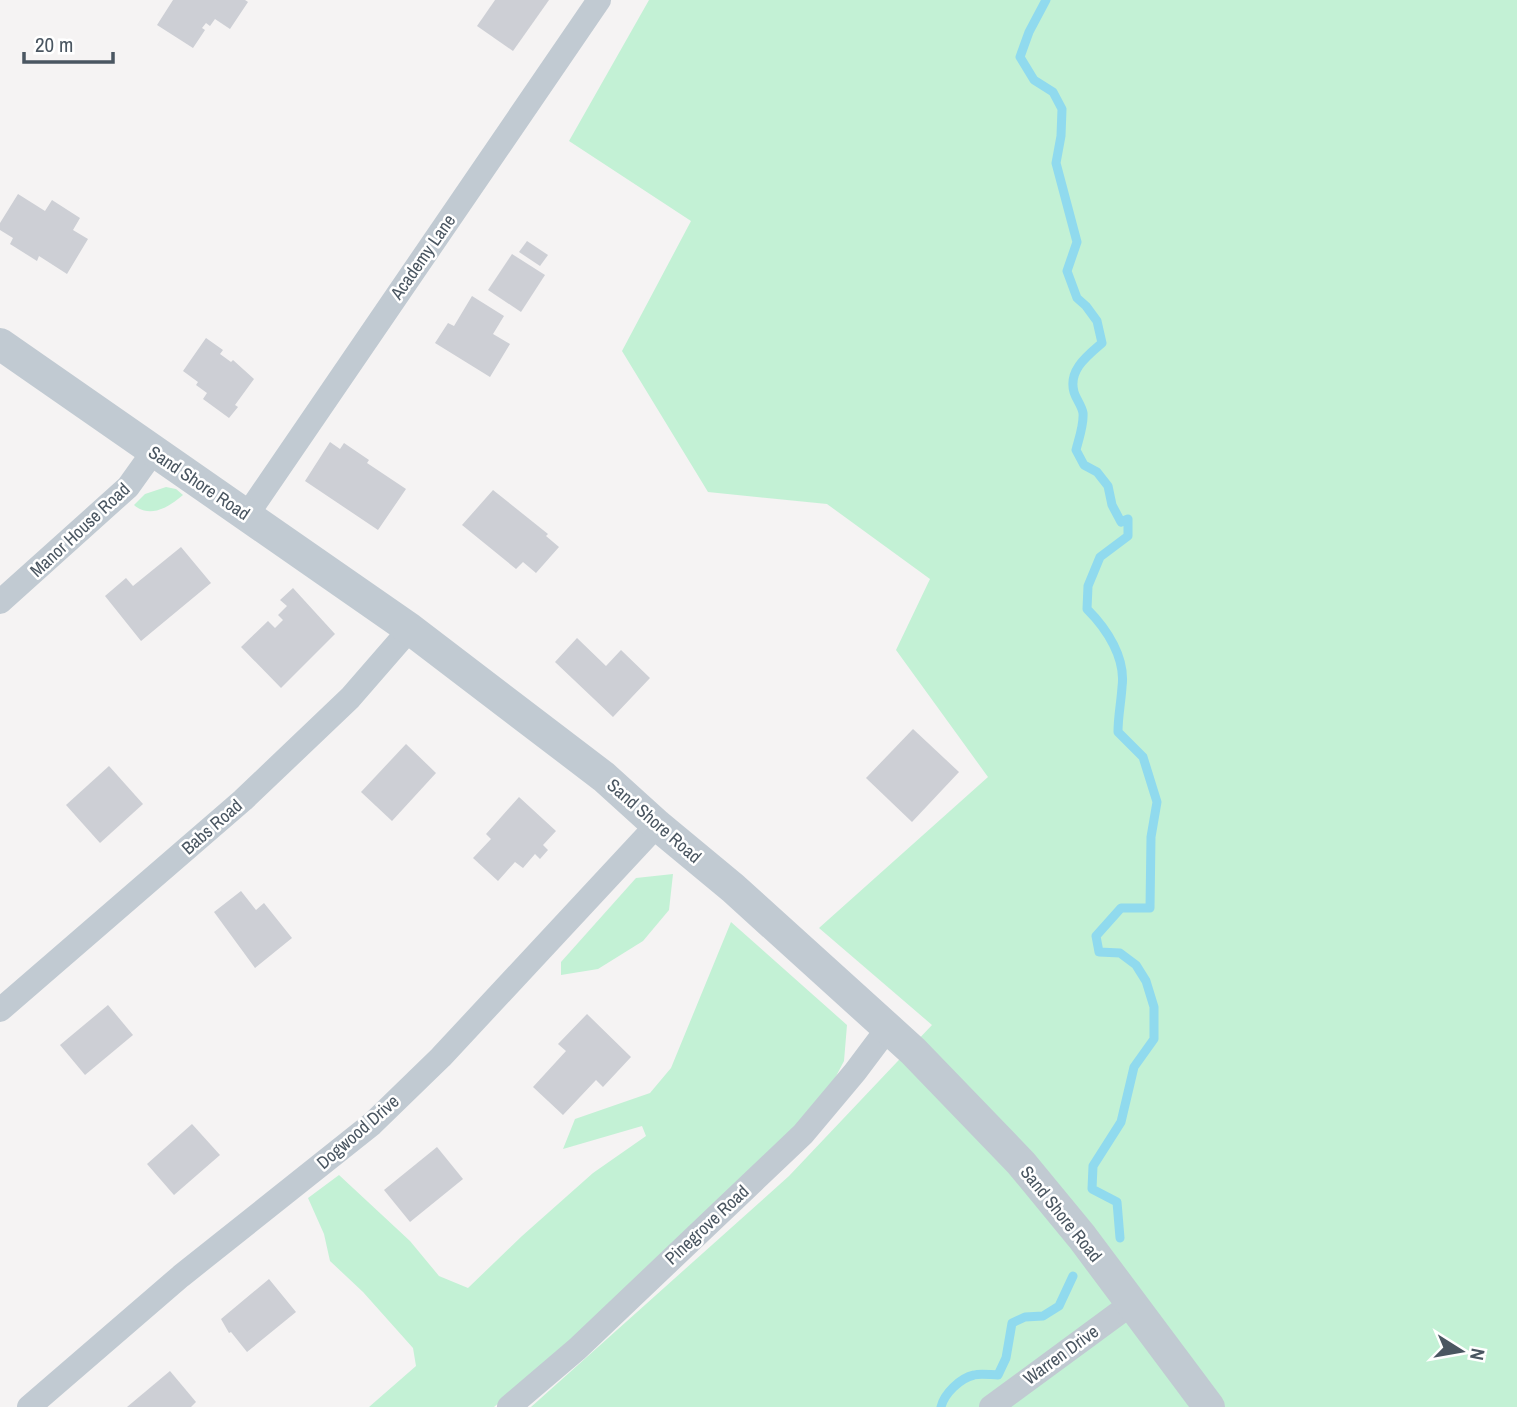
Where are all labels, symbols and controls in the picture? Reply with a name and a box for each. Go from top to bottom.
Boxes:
scale bar [24,21,114,65]
text: 20 m [35,30,73,59]
street label: Academy Lane [384,209,461,305]
street label: Sand Shore Road [144,439,255,526]
street label: Manor House Road [24,477,135,582]
street label: Sand Shore Road [602,773,707,869]
street label: Babs Road [176,793,247,860]
street label: Dogwood Drive [311,1089,404,1174]
street label: Sand Shore Road [1015,1160,1108,1267]
street label: Pinegrove Road [659,1179,754,1270]
north arrow [1426,1316,1496,1386]
street label: Warren Drive [1018,1319,1103,1390]
text: N [1464,1346,1492,1362]

